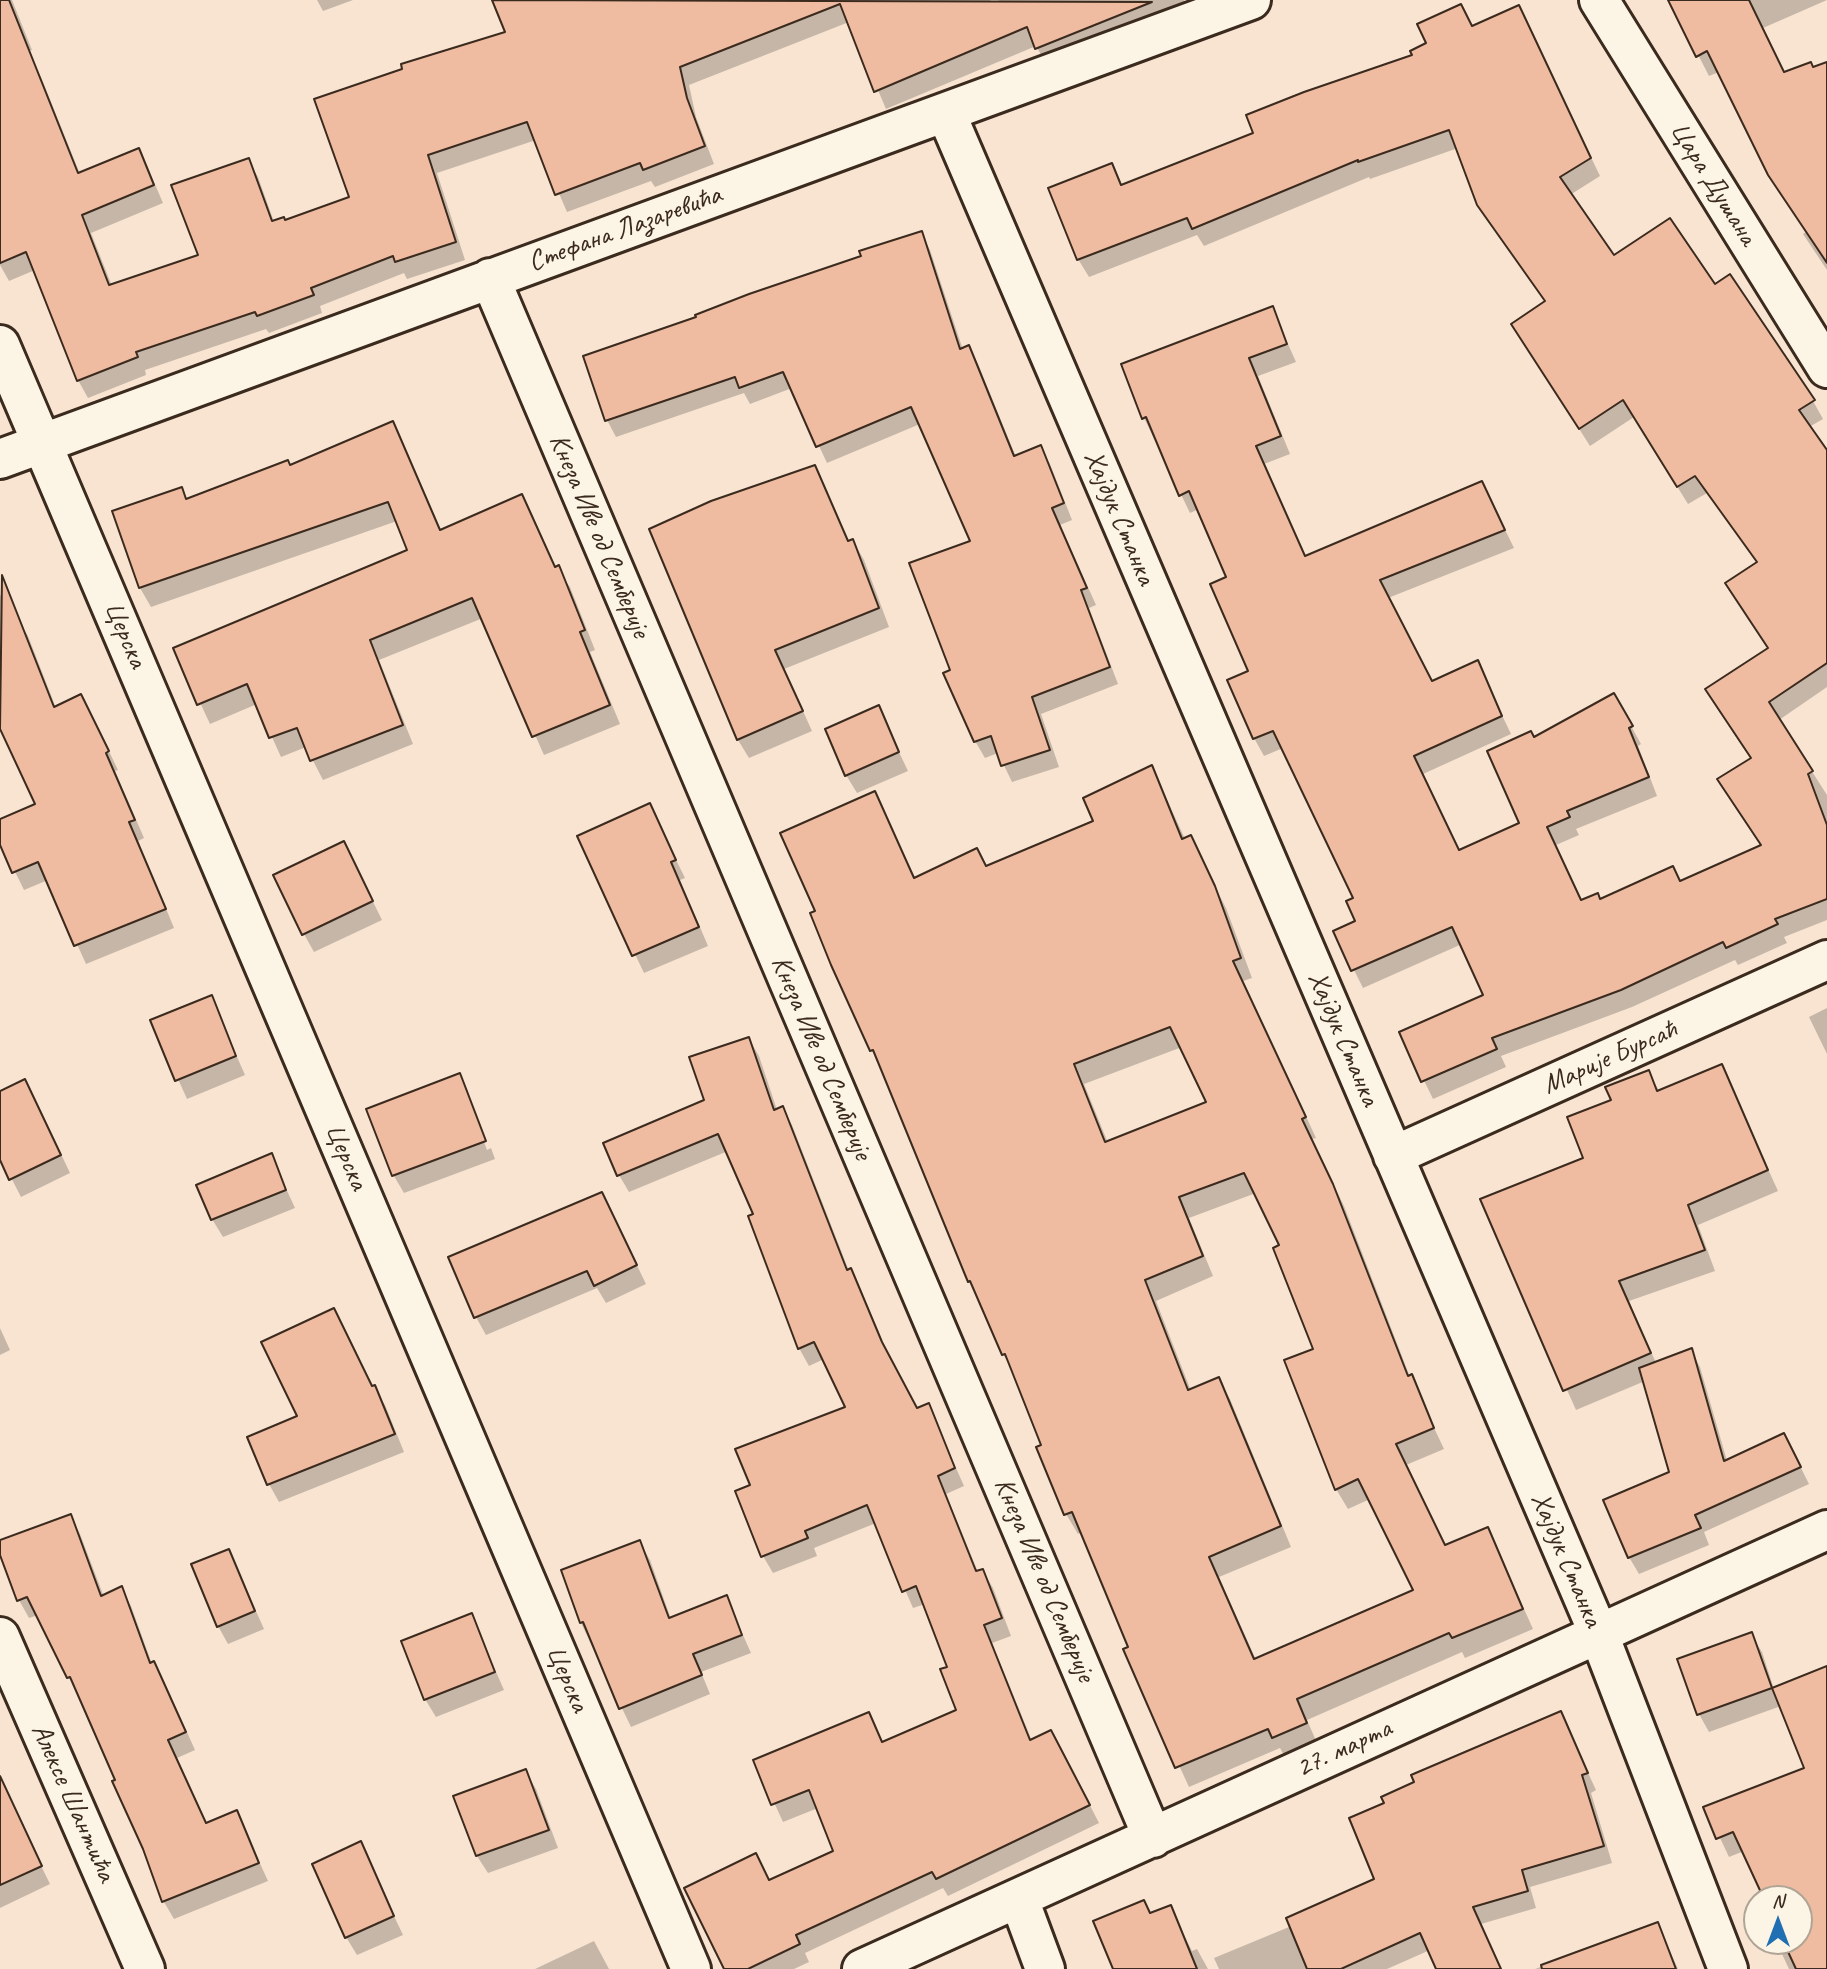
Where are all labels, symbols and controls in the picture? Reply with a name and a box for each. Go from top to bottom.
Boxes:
street label: Цара Душана [1662,116,1764,252]
street label: Стефана Лазаревића [524,178,726,280]
street label: Кнеза Иве од Семберије [541,429,657,643]
street label: Хајдук Станка [1076,446,1162,590]
street label: Церска [96,597,154,673]
street label: Кнеза Иве од Семберије [763,951,879,1165]
street label: Хајдук Станка [1300,967,1386,1111]
street label: Марије Бурсаћ [1538,1014,1682,1102]
street label: Церска [317,1119,375,1195]
street label: Кнеза Иве од Семберије [986,1473,1102,1687]
street label: Хајдук Станка [1523,1488,1609,1632]
street label: Церска [538,1641,596,1717]
street label: 27. марта [1291,1712,1397,1786]
street label: Алексе Шантића [23,1719,123,1887]
north arrow [1743,1885,1813,1955]
text: N [1772,1889,1784,1913]

